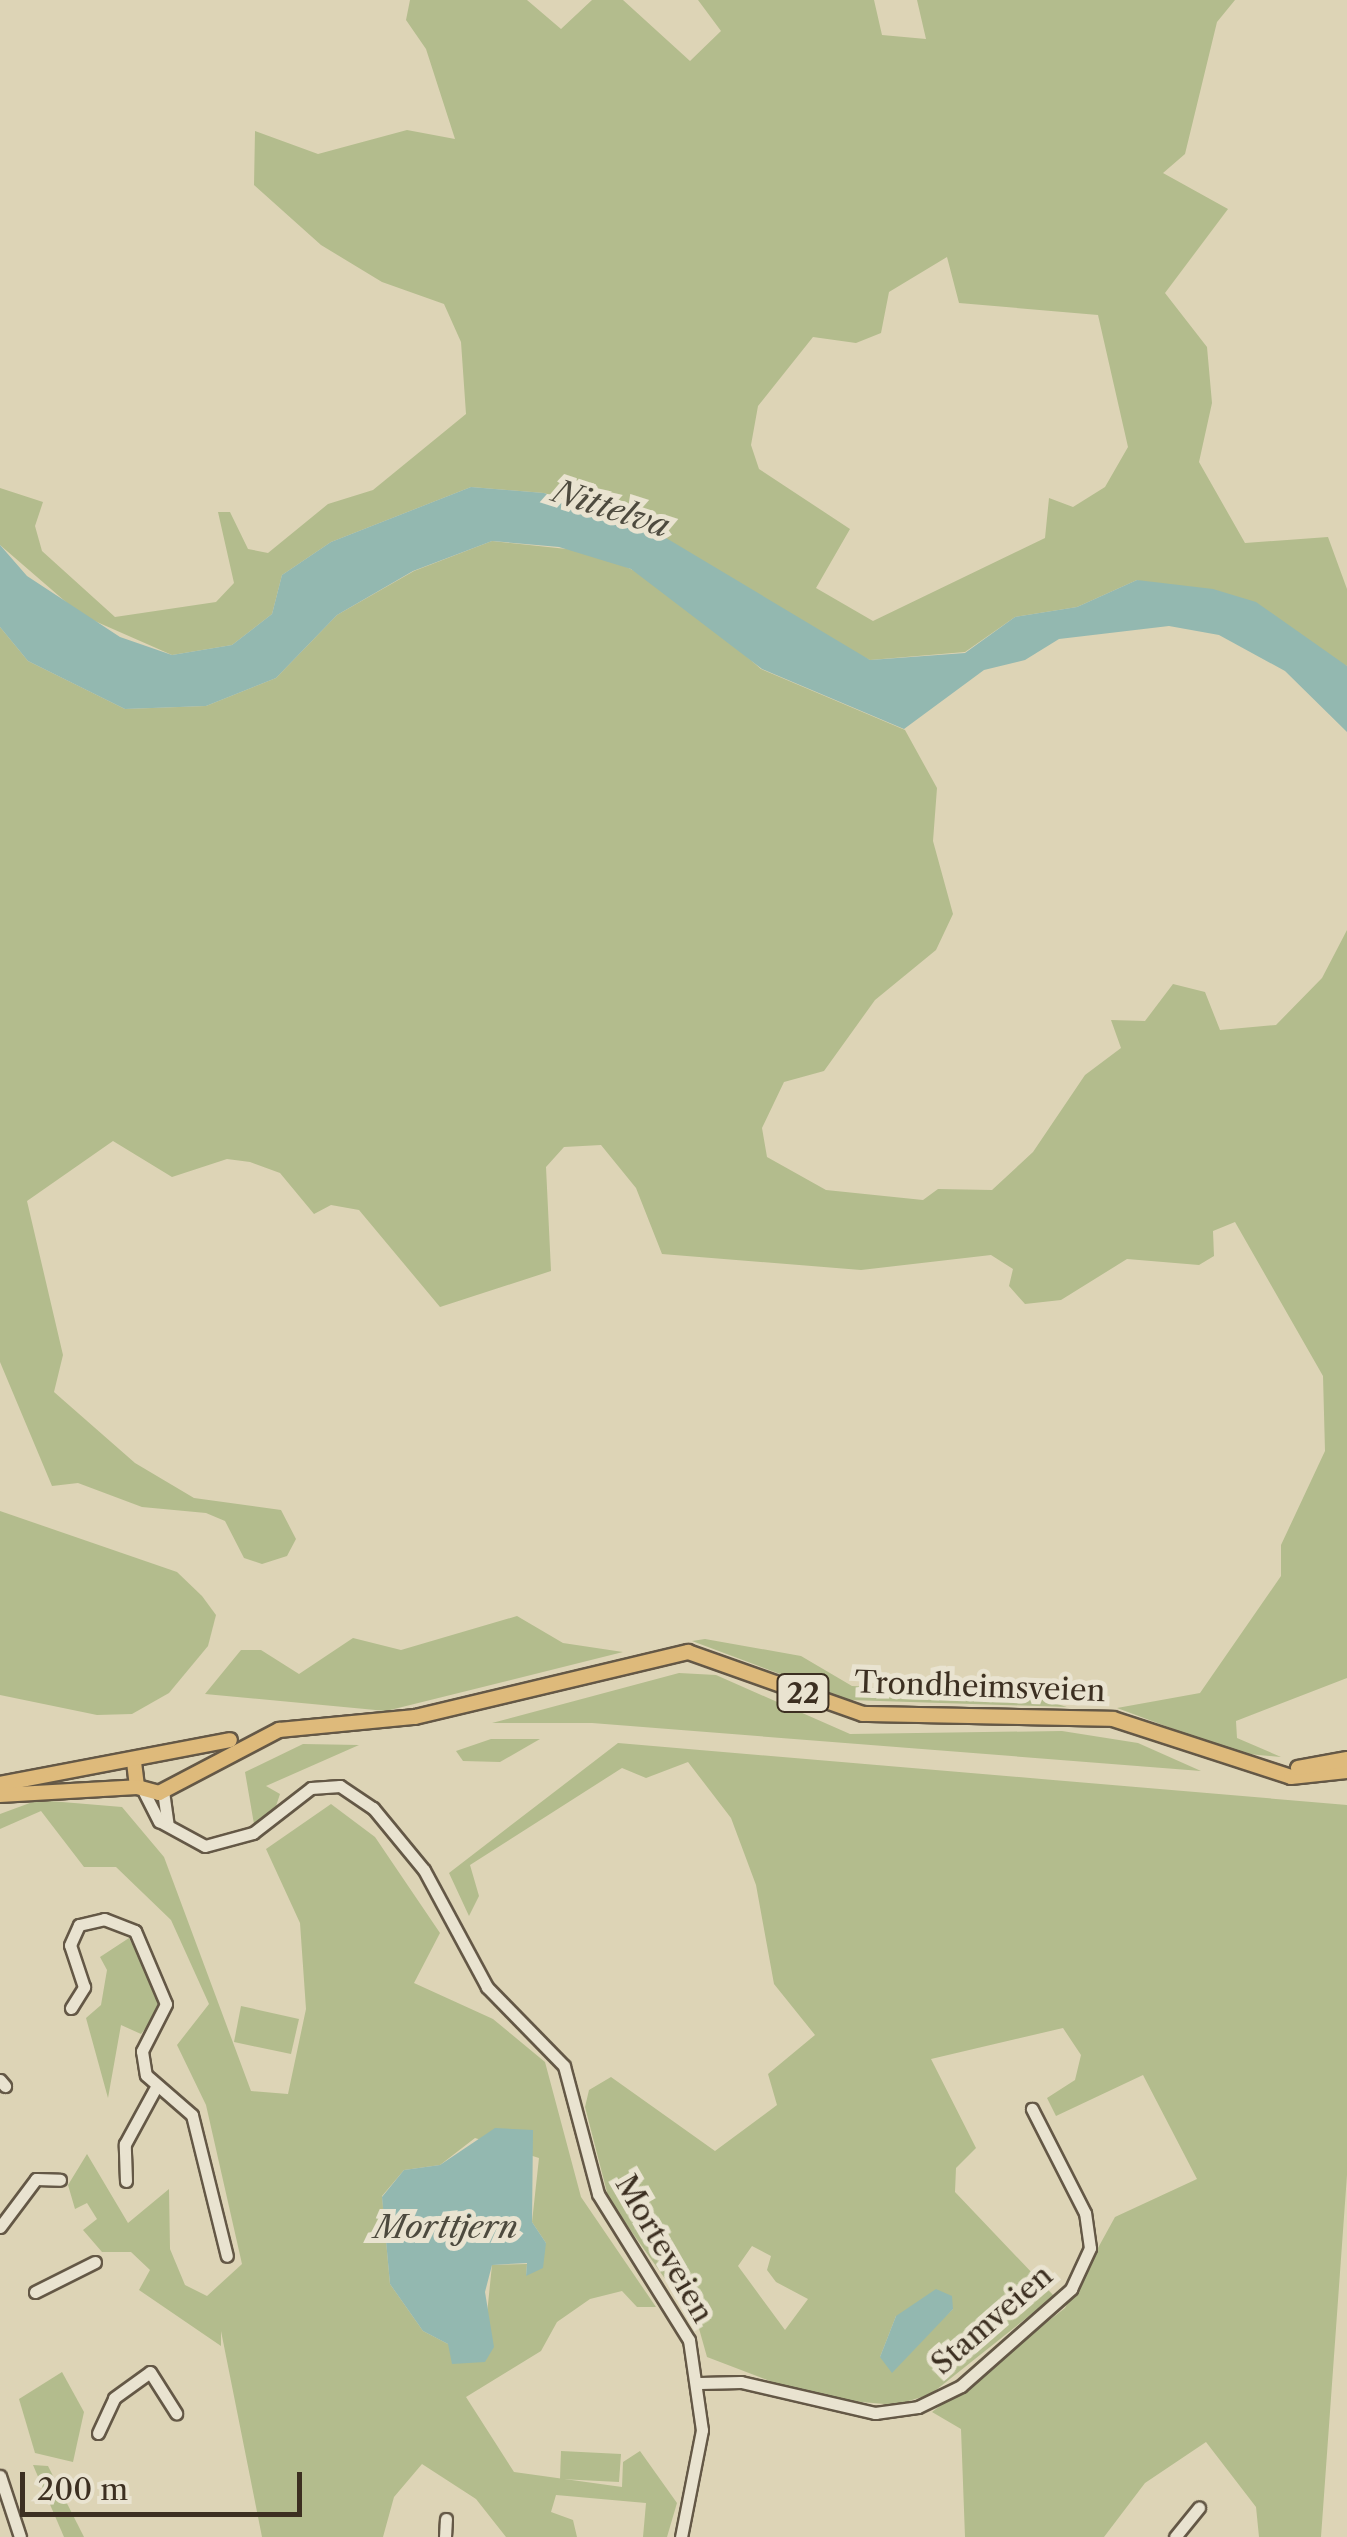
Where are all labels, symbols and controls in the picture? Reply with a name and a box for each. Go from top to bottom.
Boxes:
water label: Nittelva [548,472,674,546]
street label: Trondheimsveien [854,1665,1106,1709]
road number: 22 [776,1670,830,1716]
street label: Morteveien [607,2169,721,2329]
water label: Morttjern [374,2208,518,2246]
street label: Stamveien [924,2258,1060,2382]
scale bar [25,2452,308,2514]
text: 200 m [37,2471,128,2508]

